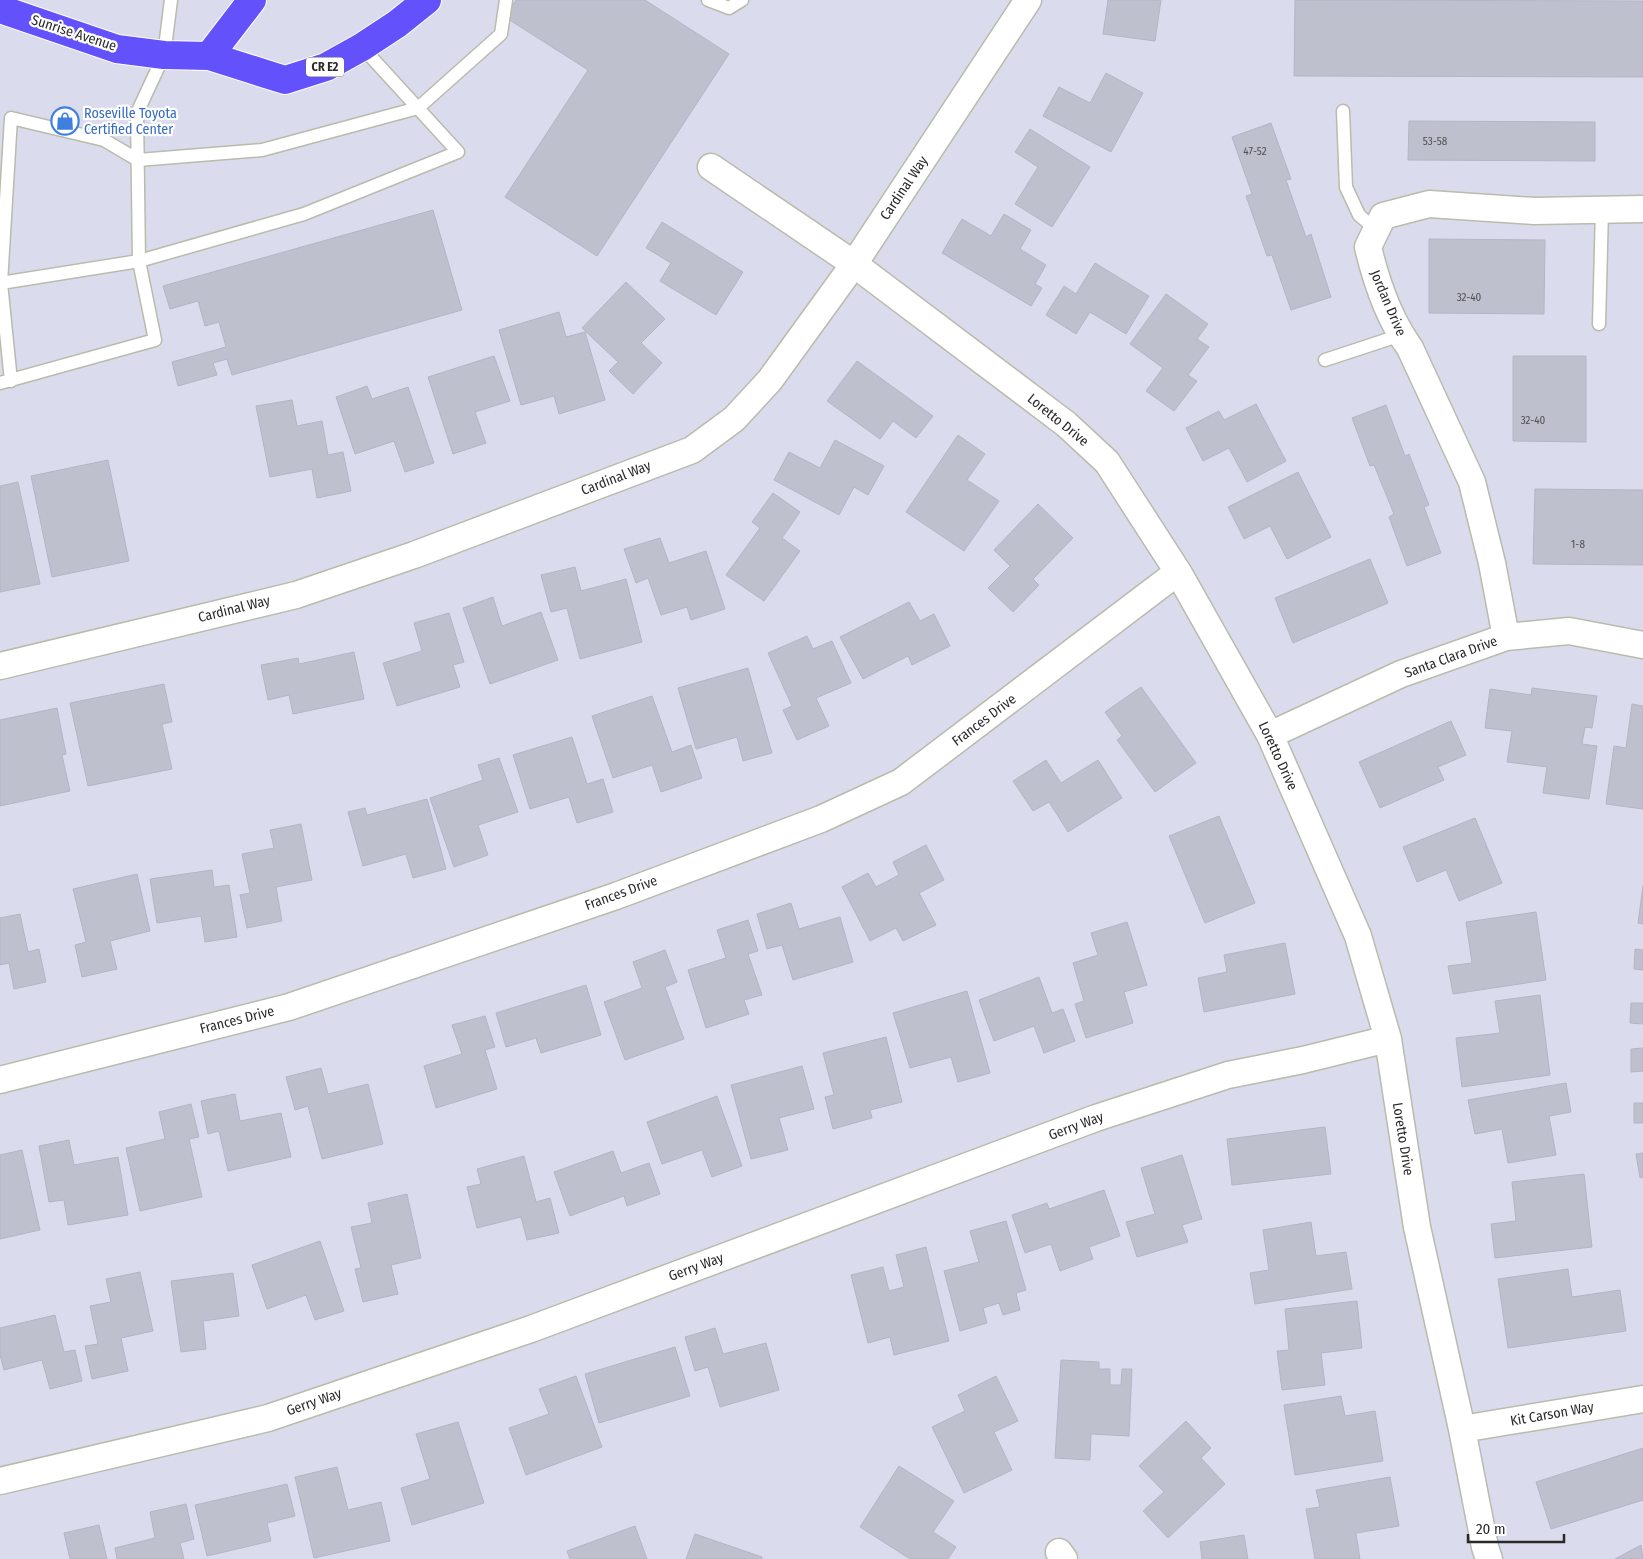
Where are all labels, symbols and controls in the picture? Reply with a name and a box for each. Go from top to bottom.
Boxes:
street label: Sunrise Avenue [29,11,119,55]
road number: CR E2 [306,58,344,76]
place label: Roseville Toyota Certified Center [84,105,177,138]
shop icon: Roseville Toyota Certified Center [50,106,80,136]
house number: 53-58 [1423,135,1448,148]
house number: 47-52 [1243,145,1267,158]
street label: Cardinal Way [876,152,932,223]
street label: Jordan Drive [1366,267,1410,339]
house number: 32-40 [1457,291,1482,304]
street label: Loretto Drive [1024,390,1092,450]
house number: 32-40 [1521,414,1546,427]
street label: Cardinal Way [579,457,654,499]
house number: 1-8 [1571,538,1585,551]
street label: Cardinal Way [196,592,272,626]
street label: Santa Clara Drive [1402,632,1500,682]
street label: Frances Drive [949,690,1019,750]
street label: Loretto Drive [1255,719,1301,793]
street label: Frances Drive [582,872,660,914]
street label: Frances Drive [198,1003,276,1037]
street label: Loretto Drive [1389,1101,1417,1177]
street label: Gerry Way [1046,1108,1106,1144]
street label: Gerry Way [666,1249,726,1285]
street label: Gerry Way [284,1384,345,1419]
street label: Kit Carson Way [1509,1398,1596,1430]
scale bar [1468,1512,1564,1544]
text: 20 m [1476,1520,1506,1538]

